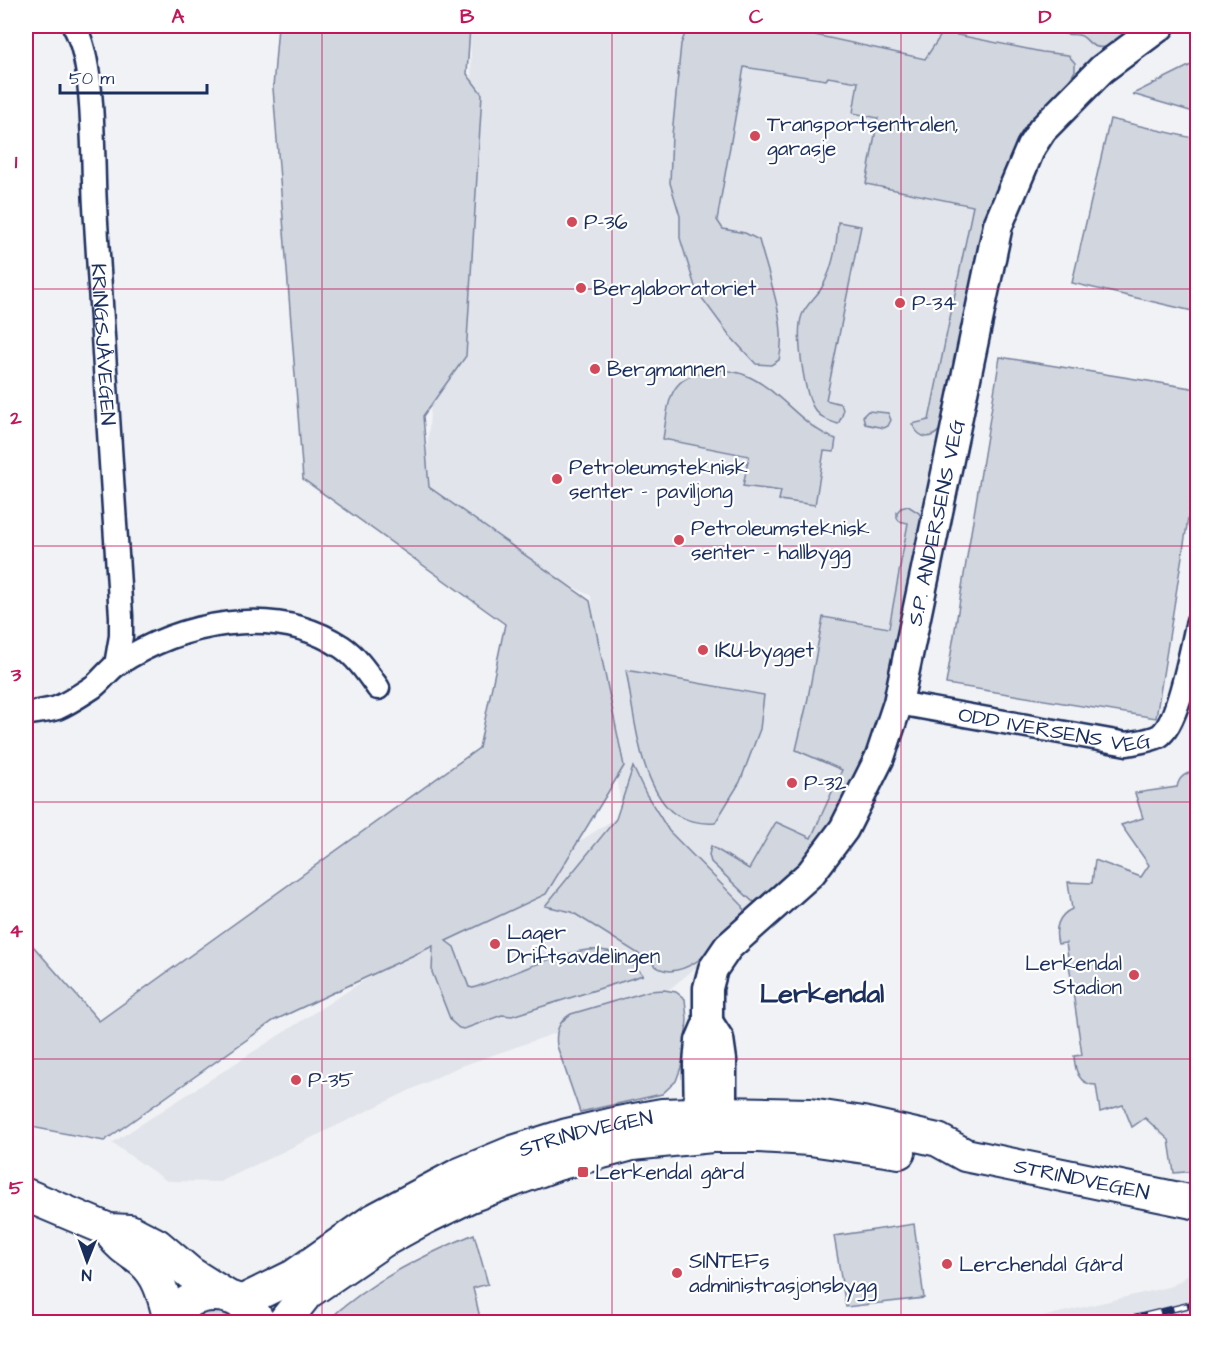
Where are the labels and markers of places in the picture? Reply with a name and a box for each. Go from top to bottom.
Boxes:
place label: Transportsentralen, garasje [767,110,959,165]
marker: Transportsentralen, garasje [748,129,762,143]
place label: P-36 [584,208,628,237]
marker: P-36 [565,215,579,229]
place label: Berglaboratoriet [593,274,757,305]
marker: Berglaboratoriet [574,281,588,295]
place label: P-34 [912,289,957,318]
marker: P-34 [893,296,907,310]
place label: Bergmannen [607,355,726,386]
marker: Bergmannen [588,362,602,376]
place label: Petroleumsteknisk senter - paviljong [569,453,748,508]
marker: Petroleumsteknisk senter - paviljong [550,472,564,486]
place label: Petroleumsteknisk senter - hallbygg [691,514,870,569]
marker: Petroleumsteknisk senter - hallbygg [672,533,686,547]
place label: IKU-bygget [715,636,815,667]
marker: IKU-bygget [696,643,710,657]
place label: P-32 [804,769,847,798]
marker: P-32 [785,776,799,790]
place label: Lager Driftsavdelingen [507,918,660,973]
marker: Lager Driftsavdelingen [488,937,502,951]
place label: Lerkendal Stadion [1025,949,1122,1002]
marker: Lerkendal Stadion [1127,968,1141,982]
place label: P-35 [308,1066,354,1095]
marker: P-35 [289,1073,303,1087]
place label: Lerkendal gård [595,1158,745,1189]
marker: Lerkendal gård [576,1165,590,1179]
place label: SINTEFs administrasjonsbygg [689,1247,877,1302]
place label: Lerchendal Gård [959,1250,1123,1279]
marker: Lerchendal Gård [940,1257,954,1271]
marker: SINTEFs administrasjonsbygg [670,1266,684,1280]

